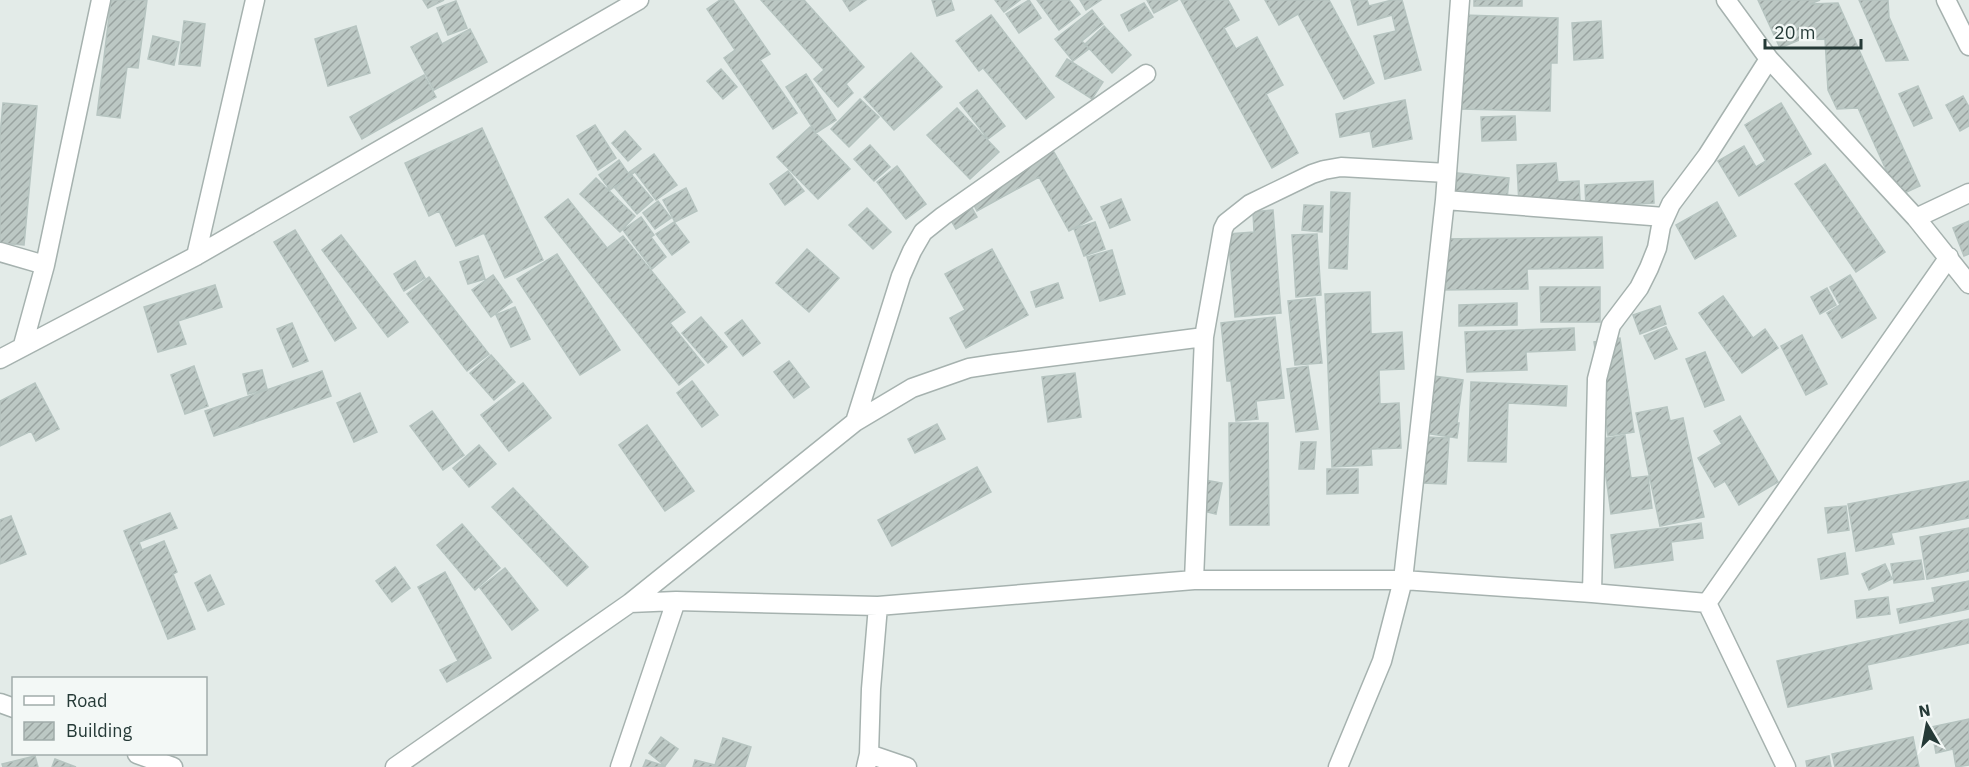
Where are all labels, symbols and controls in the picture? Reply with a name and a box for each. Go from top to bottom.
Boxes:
scale bar [1765,12,1861,50]
text: 20 m [1774,21,1816,44]
legend [12,677,207,755]
text: Road [66,689,107,712]
north arrow [1897,695,1957,755]
text: N [1917,699,1932,721]
text: Building [66,719,133,742]

